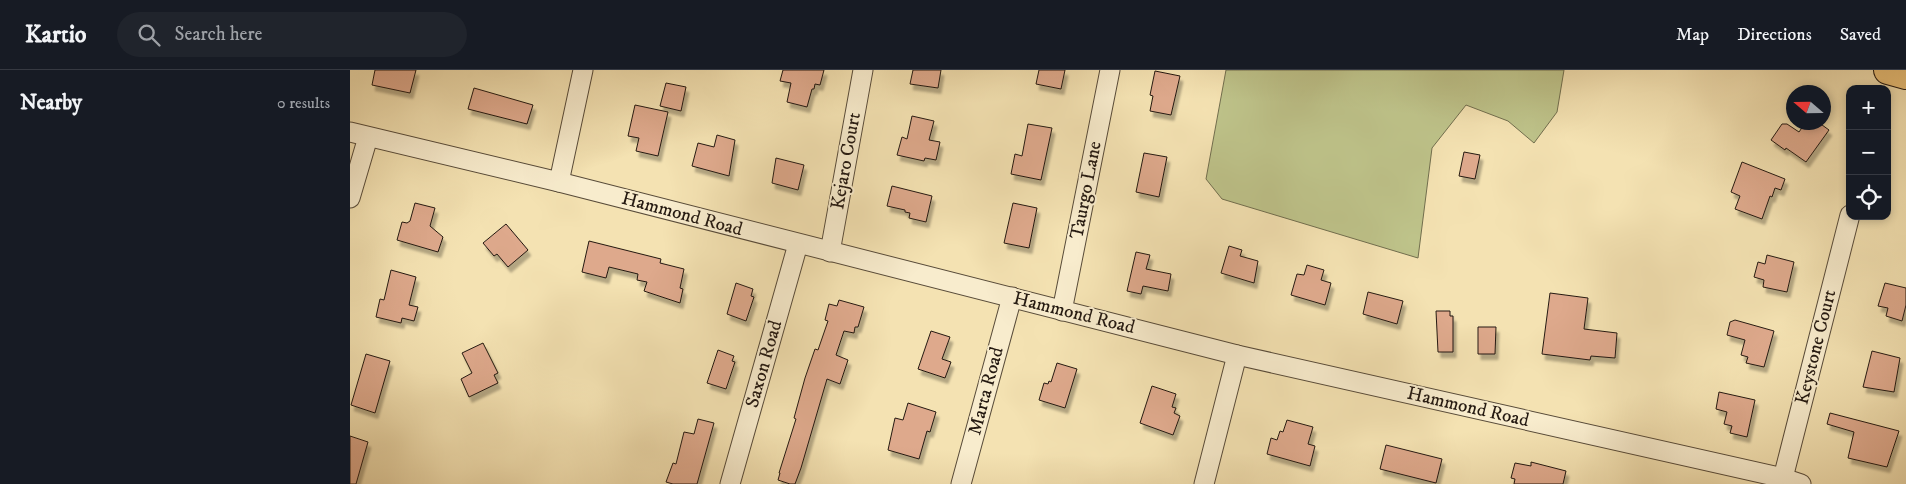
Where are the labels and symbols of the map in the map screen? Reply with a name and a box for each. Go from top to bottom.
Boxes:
north arrow [1786,85,1831,130]
street label: Kejaro Court [826,111,866,211]
street label: Taurgo Lane [1065,139,1107,241]
street label: Hammond Road [619,187,746,241]
street label: Hammond Road [1011,287,1138,339]
street label: Keystone Court [1791,287,1841,407]
street label: Saxon Road [741,317,788,410]
street label: Marta Road [963,344,1009,437]
street label: Hammond Road [1405,382,1532,432]

